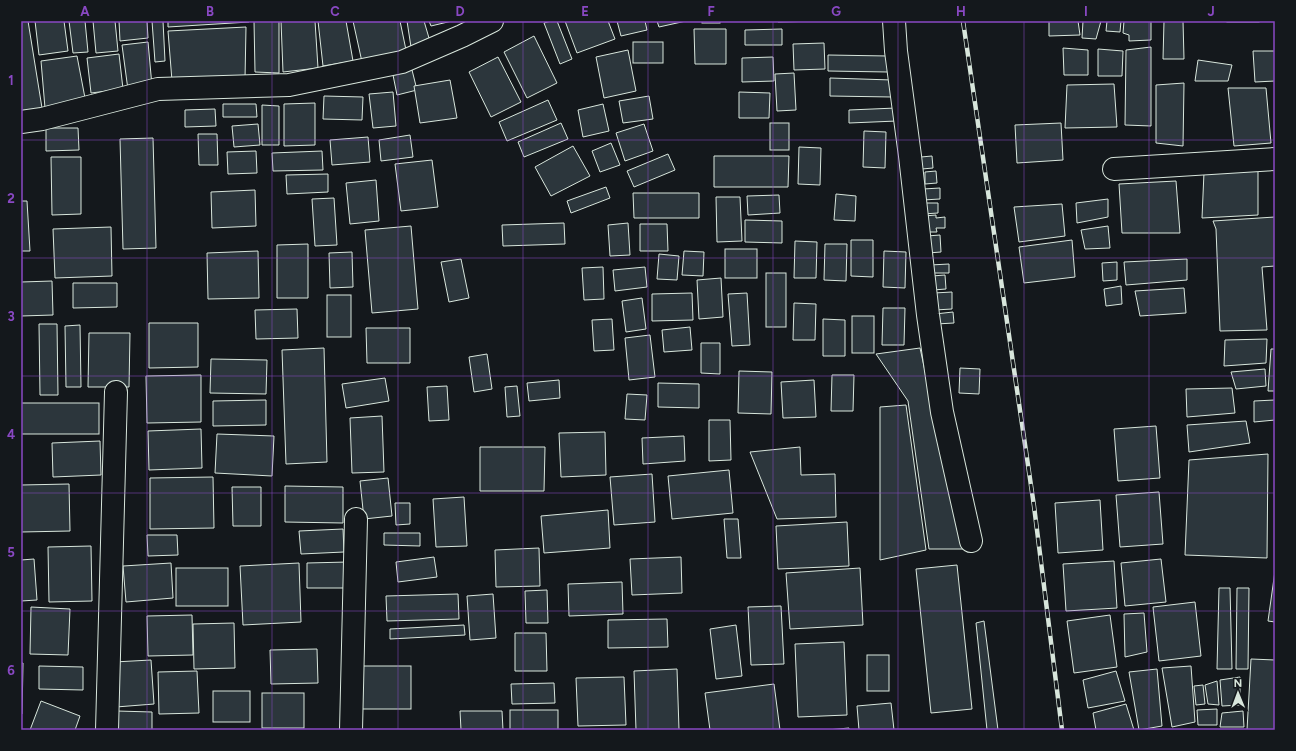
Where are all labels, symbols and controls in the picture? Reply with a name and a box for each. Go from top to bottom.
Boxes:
text: A [80,4,90,19]
text: B [206,4,214,19]
text: C [330,4,340,19]
text: D [455,4,465,19]
text: E [581,4,589,19]
text: F [707,4,715,19]
text: G [831,4,841,19]
text: H [956,4,966,19]
text: I [1084,4,1088,19]
text: J [1207,4,1215,19]
text: 1 [8,73,14,88]
text: 2 [7,191,15,206]
text: 3 [7,309,15,324]
text: 4 [7,427,15,442]
text: 5 [7,545,15,560]
text: 6 [7,663,15,678]
north arrow [1218,673,1258,713]
text: N [1233,677,1242,690]

